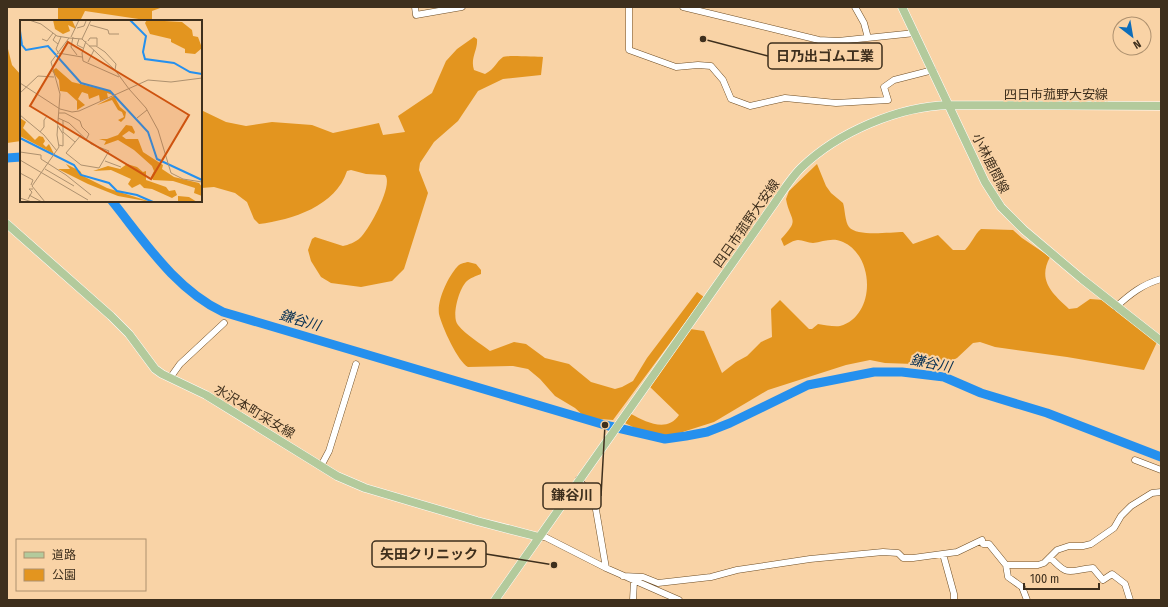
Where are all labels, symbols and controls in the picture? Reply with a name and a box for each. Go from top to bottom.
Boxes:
north arrow [1112,16,1152,56]
inset map [20,20,202,202]
text: N [1131,37,1143,51]
callout: 日乃出ゴム工業 [768,43,882,69]
text: 日乃出ゴム工業 [776,48,874,65]
street label: 四日市菰野大安線 [1004,87,1108,102]
street label: 小林鹿間線 [969,131,1012,196]
street label: 四日市菰野大安線 [710,176,782,270]
water label: 鎌谷川 [277,307,324,335]
water label: 鎌谷川 [909,351,955,376]
street label: 水沢本町采女線 [212,382,298,441]
callout: 鎌谷川 [543,483,601,509]
text: 鎌谷川 [551,487,593,504]
legend [16,539,146,591]
callout: 矢田クリニック [372,541,486,567]
text: 矢田クリニック [380,546,478,563]
text: 道路 [52,548,76,562]
scale bar [1024,565,1099,591]
text: 公園 [52,568,76,582]
text: 100 m [1030,572,1059,586]

